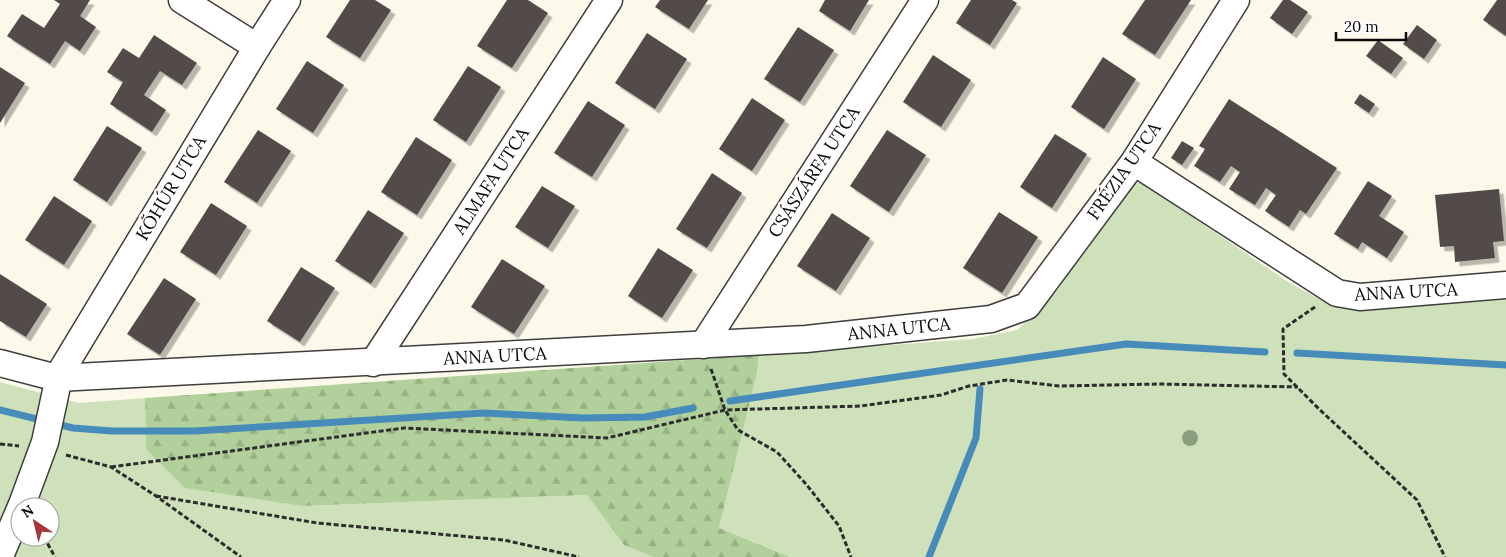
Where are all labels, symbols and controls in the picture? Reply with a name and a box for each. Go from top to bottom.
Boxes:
scale bar [1336,10,1406,42]
text: 20 m [1344,17,1379,36]
street label: CSÁSZÁRFA UTCA [763,101,865,242]
street label: FRÉZIA UTCA [1081,117,1166,224]
street label: ALMAFA UTCA [447,122,534,240]
street label: KŐHÚR UTCA [130,130,211,244]
street label: ANNA UTCA [1353,277,1459,306]
street label: ANNA UTCA [845,312,952,345]
street label: ANNA UTCA [442,341,548,370]
north arrow [10,497,60,547]
text: N [18,501,37,522]

